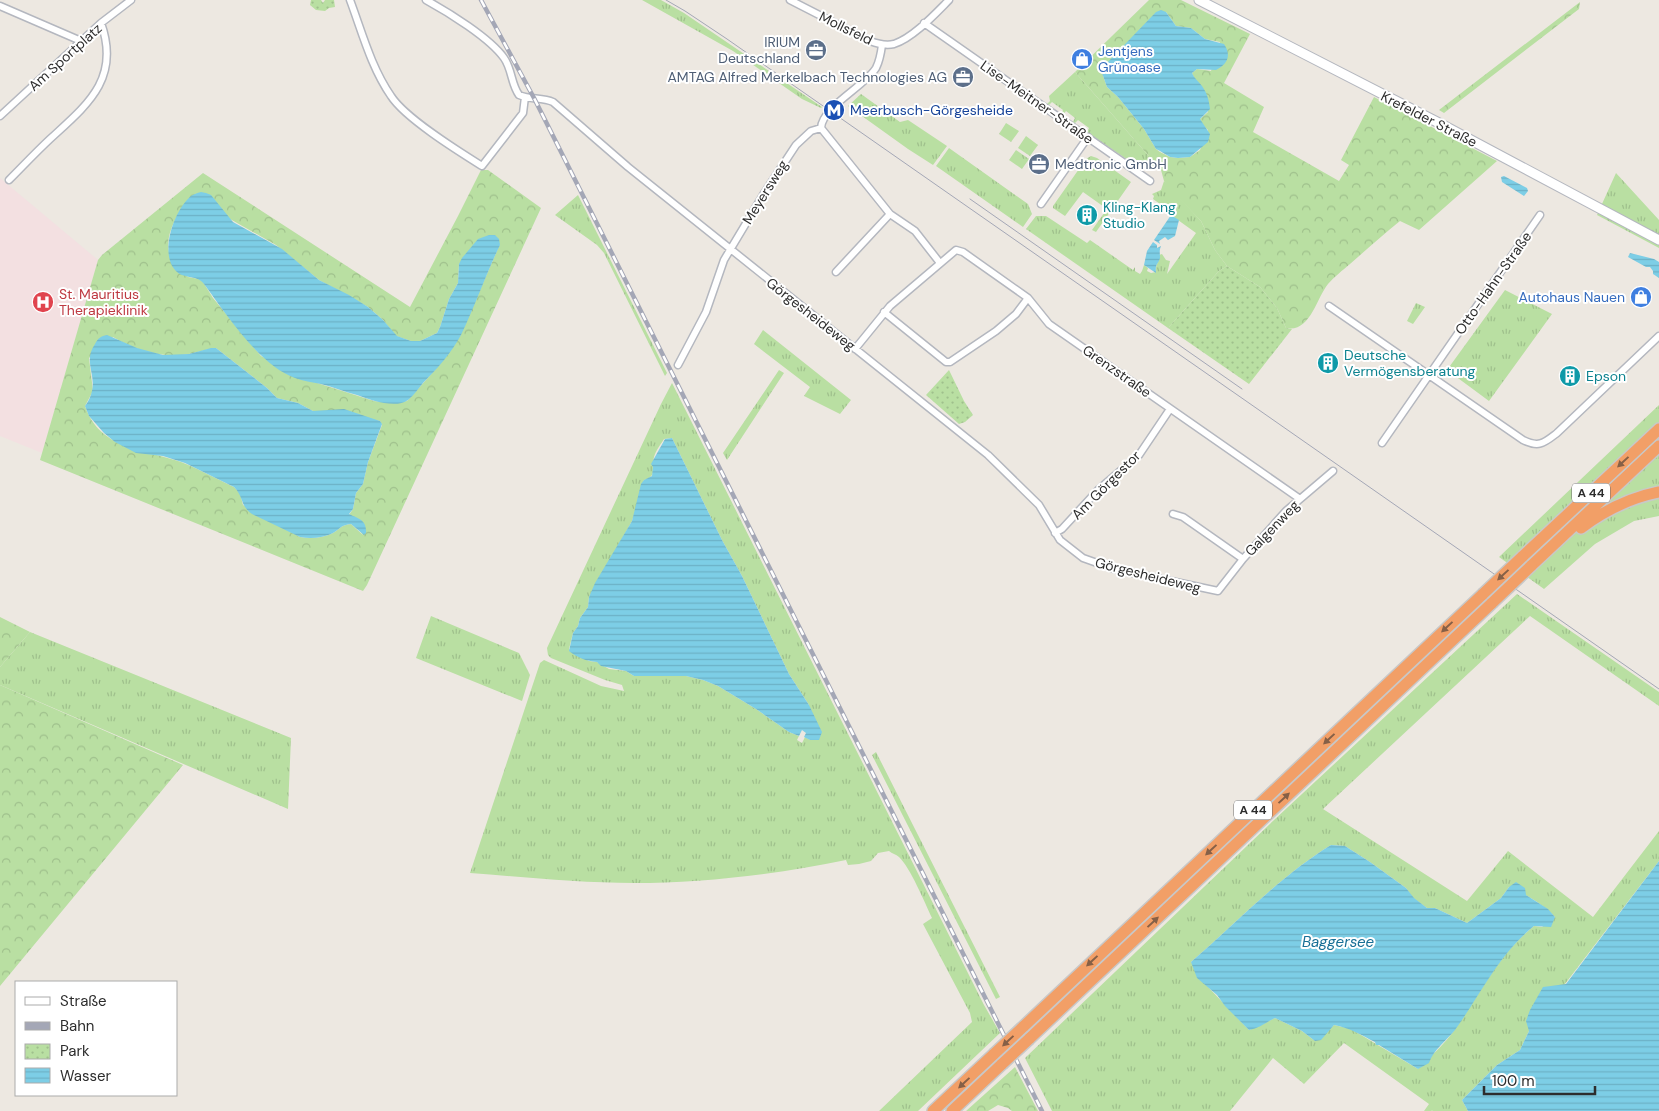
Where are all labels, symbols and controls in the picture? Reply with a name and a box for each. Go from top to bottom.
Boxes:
street label: Mollsfeld [816,7,876,49]
street label: Am Sportplatz [25,19,105,95]
place label: IRIUM Deutschland [718,33,800,67]
office icon: IRIUM Deutschland [804,38,828,62]
place label: Jentjens Grünoase [1098,42,1161,76]
shop icon: Jentjens Grünoase [1070,47,1094,71]
street label: Lise-Meitner-Straße [977,56,1097,148]
office icon: AMTAG Alfred Merkelbach Technologies AG [951,65,975,89]
place label: AMTAG Alfred Merkelbach Technologies AG [668,68,947,86]
street label: Krefelder Straße [1378,87,1480,151]
metro station icon: Meerbusch-Görgesheide [822,98,846,122]
place label: Meerbusch-Görgesheide [850,101,1013,119]
office icon: Medtronic GmbH [1027,152,1051,176]
place label: Medtronic GmbH [1055,155,1167,173]
street label: Meyersweg [738,156,792,228]
place label: Kling-Klang Studio [1103,198,1176,232]
building icon: Kling-Klang Studio [1075,203,1099,227]
street label: Otto-Hahn-Straße [1451,228,1535,338]
street label: Görgesheideweg [763,274,859,355]
place label: St. Mauritius Therapieklinik [59,285,148,319]
shop icon: Autohaus Nauen [1629,285,1653,309]
place label: Autohaus Nauen [1519,288,1625,306]
hospital icon: St. Mauritius Therapieklinik [31,290,55,314]
street label: Grenzstraße [1079,341,1155,401]
place label: Deutsche Vermögensberatung [1344,346,1475,380]
building icon: Deutsche Vermögensberatung [1316,351,1340,375]
building icon: Epson [1558,364,1582,388]
place label: Epson [1586,367,1626,385]
street label: Am Görgestor [1068,447,1144,523]
one-way arrow [1618,456,1630,468]
road number: A 44 [1572,483,1610,502]
street label: Galgenweg [1241,496,1303,560]
street label: Görgesheideweg [1093,553,1203,597]
one-way arrow [1497,569,1509,581]
one-way arrow [1442,621,1454,633]
one-way arrow [1323,733,1335,745]
one-way arrow [1278,792,1290,804]
road number: A 44 [1234,800,1272,820]
one-way arrow [1205,844,1217,856]
one-way arrow [1147,916,1159,928]
water label: Baggersee [1302,932,1375,952]
one-way arrow [1087,955,1099,967]
legend [15,981,178,1096]
text: Straße [60,991,107,1011]
text: Bahn [60,1016,94,1036]
one-way arrow [1003,1035,1015,1047]
text: Park [60,1041,90,1061]
scale bar [1484,1064,1595,1096]
text: Wasser [60,1066,112,1086]
text: 100 m [1492,1071,1535,1091]
one-way arrow [958,1077,970,1089]

